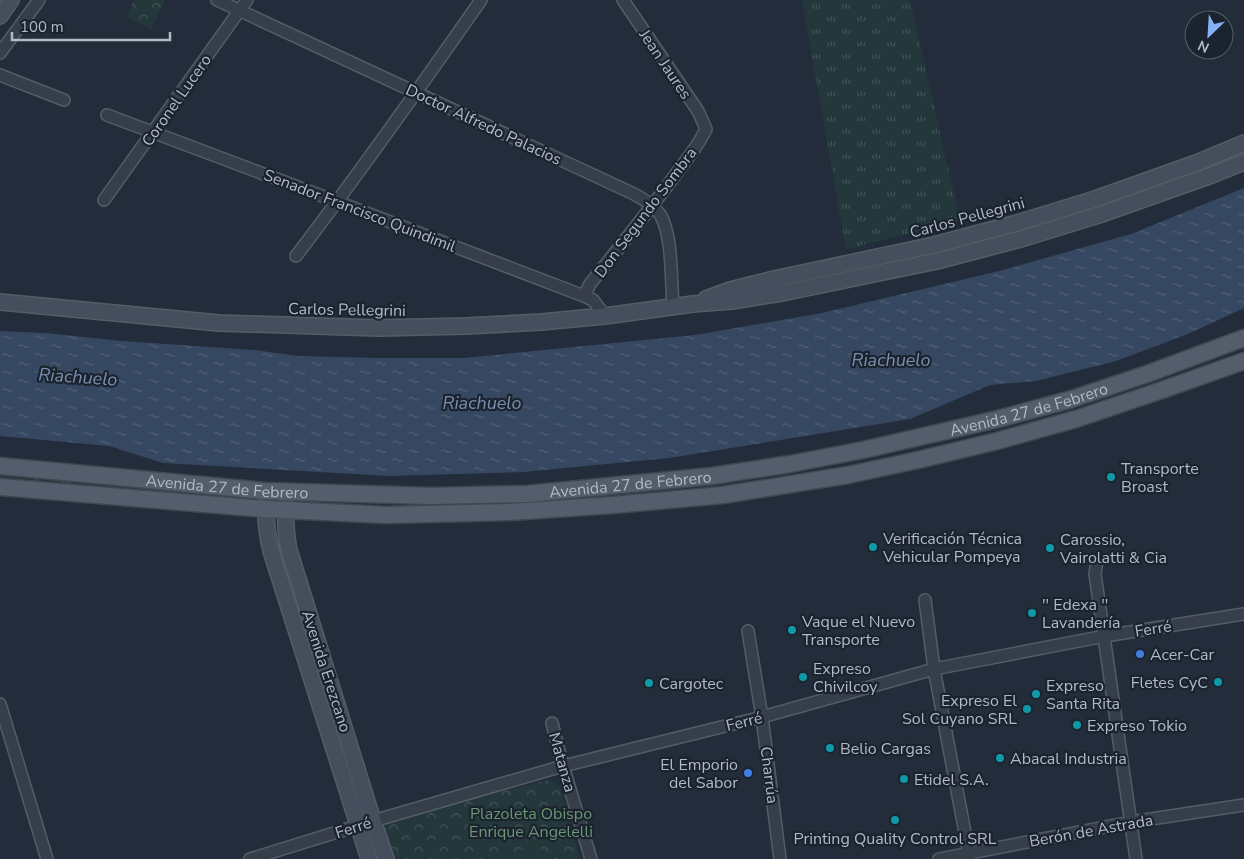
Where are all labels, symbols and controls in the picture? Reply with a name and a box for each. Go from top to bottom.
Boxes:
scale bar [12,10,170,42]
north arrow [1184,10,1234,60]
text: 100 m [20,17,64,37]
street label: Jean Jaures [633,24,697,104]
text: N [1195,36,1212,57]
street label: Coronel Lucero [137,50,217,151]
street label: Doctor Alfredo Palacios [402,79,565,171]
street label: Don Segundo Sombra [589,143,702,282]
street label: Senador Francisco Quindimil [260,164,459,258]
street label: Carlos Pellegrini [907,192,1027,244]
street label: Carlos Pellegrini [288,298,406,322]
water label: Riachuelo [851,348,931,372]
water label: Riachuelo [38,362,118,392]
street label: Avenida 27 de Febrero [948,378,1111,442]
water label: Riachuelo [442,391,522,415]
place label: Transporte Broast [1121,458,1199,498]
street label: Avenida 27 de Febrero [548,466,713,504]
street label: Avenida 27 de Febrero [145,470,309,504]
marker: Transporte Broast [1105,471,1117,483]
place label: Verificación Técnica Vehicular Pompeya [882,528,1022,568]
place label: Carossio, Vairolatti & Cia [1059,529,1167,569]
marker: Verificación Técnica Vehicular Pompeya [867,541,879,553]
marker: Carossio, Vairolatti & Cia [1044,542,1056,554]
place label: '' Edexa '' Lavandería [1042,594,1121,634]
street label: Avenida Erezcano [296,607,356,735]
marker: '' Edexa '' Lavandería [1026,607,1038,619]
place label: Vaque el Nuevo Transporte [801,611,915,651]
street label: Ferré [1133,615,1173,643]
marker: Vaque el Nuevo Transporte [786,624,798,636]
place label: Acer-Car [1150,644,1214,666]
marker: Acer-Car [1134,648,1146,660]
place label: Expreso Chivilcoy [813,658,878,698]
marker: Expreso Chivilcoy [797,671,809,683]
place label: Fletes CyC [1131,672,1208,694]
place label: Cargotec [659,673,724,695]
place label: Expreso Santa Rita [1046,675,1120,715]
marker: Fletes CyC [1212,676,1224,688]
marker: Cargotec [643,677,655,689]
marker: Expreso Santa Rita [1030,688,1042,700]
place label: Expreso El Sol Cuyano SRL [902,690,1017,730]
marker: Expreso El Sol Cuyano SRL [1021,703,1033,715]
street label: Ferré [724,707,765,737]
place label: Expreso Tokio [1087,715,1187,737]
marker: Expreso Tokio [1071,719,1083,731]
street label: Matanza [543,730,581,795]
place label: Belio Cargas [840,738,931,760]
marker: Belio Cargas [824,742,836,754]
street label: Charrúa [755,745,783,805]
place label: Abacal Industria [1010,748,1127,770]
marker: Abacal Industria [994,752,1006,764]
place label: El Emporio del Sabor [660,754,738,794]
marker: El Emporio del Sabor [742,767,754,779]
place label: Etidel S.A. [914,769,989,791]
marker: Etidel S.A. [898,773,910,785]
park label: Plazoleta Obispo Enrique Angelelli [469,803,593,843]
street label: Berón de Astrada [1027,809,1155,853]
street label: Ferré [332,812,374,844]
marker: Printing Quality Control SRL [889,814,901,826]
place label: Printing Quality Control SRL [794,828,997,850]

